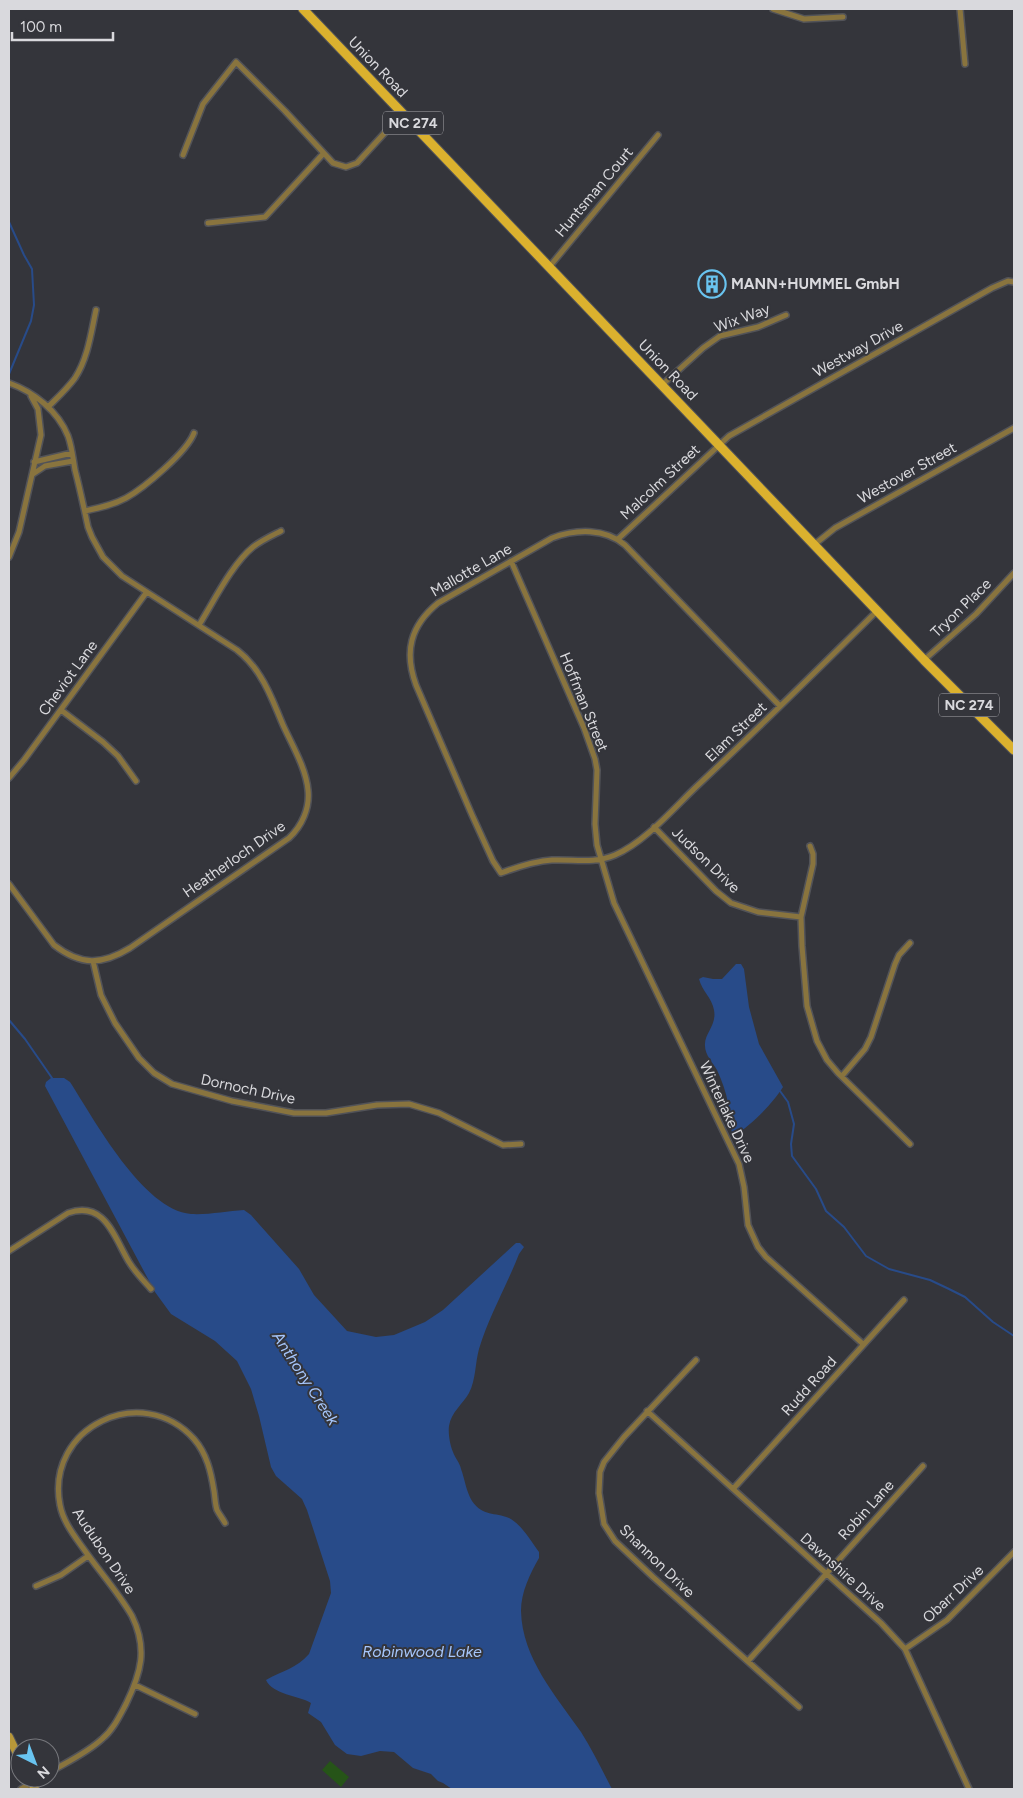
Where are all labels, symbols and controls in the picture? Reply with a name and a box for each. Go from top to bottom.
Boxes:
scale bar [12,10,114,42]
text: 100 m [20,18,62,36]
street label: Union Road [345,33,411,101]
road number: NC 274 [383,112,443,134]
street label: Huntsman Court [551,143,637,241]
building icon: MANN+HUMMEL GmbH [697,269,727,299]
place label: MANN+HUMMEL GmbH [731,275,900,293]
street label: Wix Way [712,300,772,336]
street label: Westway Drive [810,317,906,381]
street label: Union Road [635,336,701,404]
street label: Westover Street [855,438,960,507]
street label: Malcolm Street [616,440,704,523]
street label: Mallotte Lane [427,539,515,601]
street label: Tryon Place [927,575,995,641]
street label: Cheviot Lane [35,637,101,719]
street label: Hoffman Street [556,650,612,755]
road number: NC 274 [939,694,999,716]
street label: Elam Street [702,698,771,766]
street label: Heatherloch Drive [179,817,289,901]
street label: Judson Drive [668,823,744,897]
street label: Winterlake Drive [696,1058,758,1166]
street label: Dornoch Drive [199,1070,297,1108]
water label: Anthony Creek [268,1327,344,1430]
street label: Rudd Road [778,1353,840,1419]
street label: Robin Lane [834,1476,898,1544]
street label: Audubon Drive [69,1505,139,1597]
street label: Shannon Drive [616,1521,698,1601]
street label: Dawnshire Drive [797,1529,889,1615]
street label: Obarr Drive [919,1561,987,1627]
water label: Robinwood Lake [362,1642,482,1661]
north arrow [10,1738,60,1788]
text: N [34,1762,53,1782]

